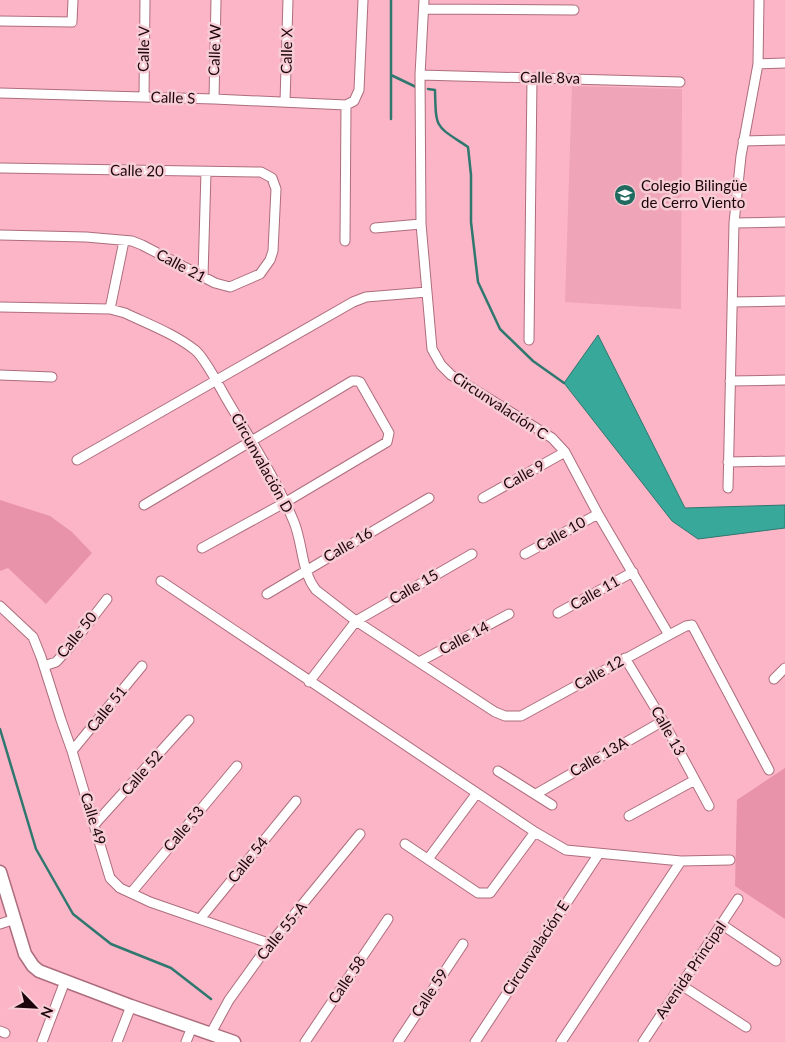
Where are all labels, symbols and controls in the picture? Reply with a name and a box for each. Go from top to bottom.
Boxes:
street label: Calle W [204,23,224,76]
street label: Calle V [134,25,152,72]
street label: Calle X [277,28,295,74]
street label: Calle 8va [520,67,580,87]
street label: Calle S [151,87,196,107]
street label: Calle 20 [110,161,164,179]
place label: Colegio Bilingüe de Cerro Viento [641,176,747,211]
school or university icon: Colegio Bilingüe de Cerro Viento [613,183,637,207]
street label: Calle 21 [154,245,209,286]
street label: Circunvalación C [449,368,552,443]
street label: Circunvalación D [228,409,298,516]
street label: Calle 9 [499,455,548,493]
street label: Calle 10 [533,512,589,554]
street label: Calle 16 [320,523,376,565]
street label: Calle 15 [386,565,441,607]
street label: Calle 11 [567,571,622,613]
street label: Calle 50 [52,608,100,661]
street label: Calle 14 [436,616,492,658]
street label: Calle 12 [571,651,626,693]
street label: Calle 51 [82,682,130,735]
street label: Calle 13 [648,703,690,758]
street label: Calle 13A [566,732,631,780]
street label: Calle 52 [117,746,166,799]
street label: Calle 49 [77,790,110,847]
street label: Calle 53 [159,802,207,855]
street label: Calle 54 [223,833,271,886]
street label: Calle 55-A [252,897,311,963]
street label: Circunvalación E [498,897,572,998]
street label: Avenida Principal [651,918,729,1021]
street label: Calle 58 [324,952,369,1007]
street label: Calle 59 [407,965,451,1020]
north arrow [10,982,60,1032]
text: N [37,1004,57,1021]

